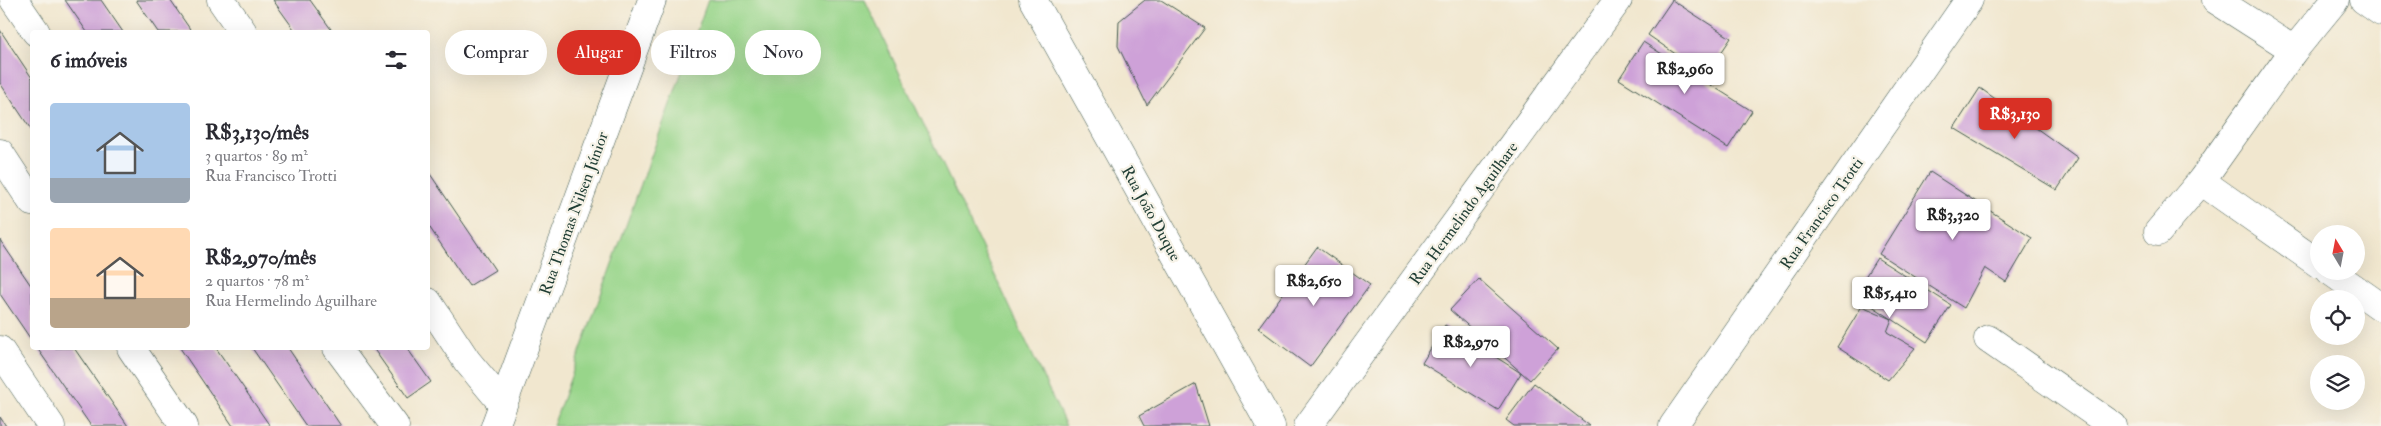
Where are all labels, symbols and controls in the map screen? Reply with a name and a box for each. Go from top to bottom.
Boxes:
chip: Comprar [445,30,547,75]
chip: Alugar [557,30,641,75]
chip: Filtros [651,30,735,75]
chip: Novo [745,30,821,75]
icon: filters [382,46,410,74]
text: 6 imóveis [50,47,127,74]
pin: R$2,960 [1639,52,1731,95]
text: R$2,960 [1657,59,1713,79]
pin: R$3,130 [1969,98,2061,140]
text: R$3,130 [1990,104,2040,124]
text: R$3,130/mês [205,119,309,146]
icon: home [90,123,150,183]
street label: Rua Thomas Nilsen Júnior [535,129,614,298]
street label: Rua Hermelindo Aguilhare [1405,138,1523,289]
text: 3 quartos · 89 m² [205,146,308,166]
street label: Rua Francisco Trotti [1776,154,1868,273]
street label: Rua João Duque [1116,162,1186,265]
text: Rua Francisco Trotti [205,166,337,186]
pin: R$3,320 [1907,198,1999,241]
text: R$3,320 [1927,205,1979,225]
north arrow [2310,225,2365,280]
map controls [2310,225,2365,410]
text: R$2,970/mês [205,244,316,271]
icon: home [90,248,150,308]
pin: R$2,650 [1268,264,1360,307]
text: 2 quartos · 78 m² [205,271,309,291]
text: R$2,650 [1286,271,1342,291]
pin: R$5,410 [1844,276,1936,319]
text: R$5,410 [1863,283,1917,303]
button: locate [2310,290,2365,345]
text: Rua Hermelindo Aguilhare [205,291,377,311]
pin: R$2,970 [1425,326,1517,368]
text: R$2,970 [1443,332,1499,352]
button: layers [2310,355,2365,410]

